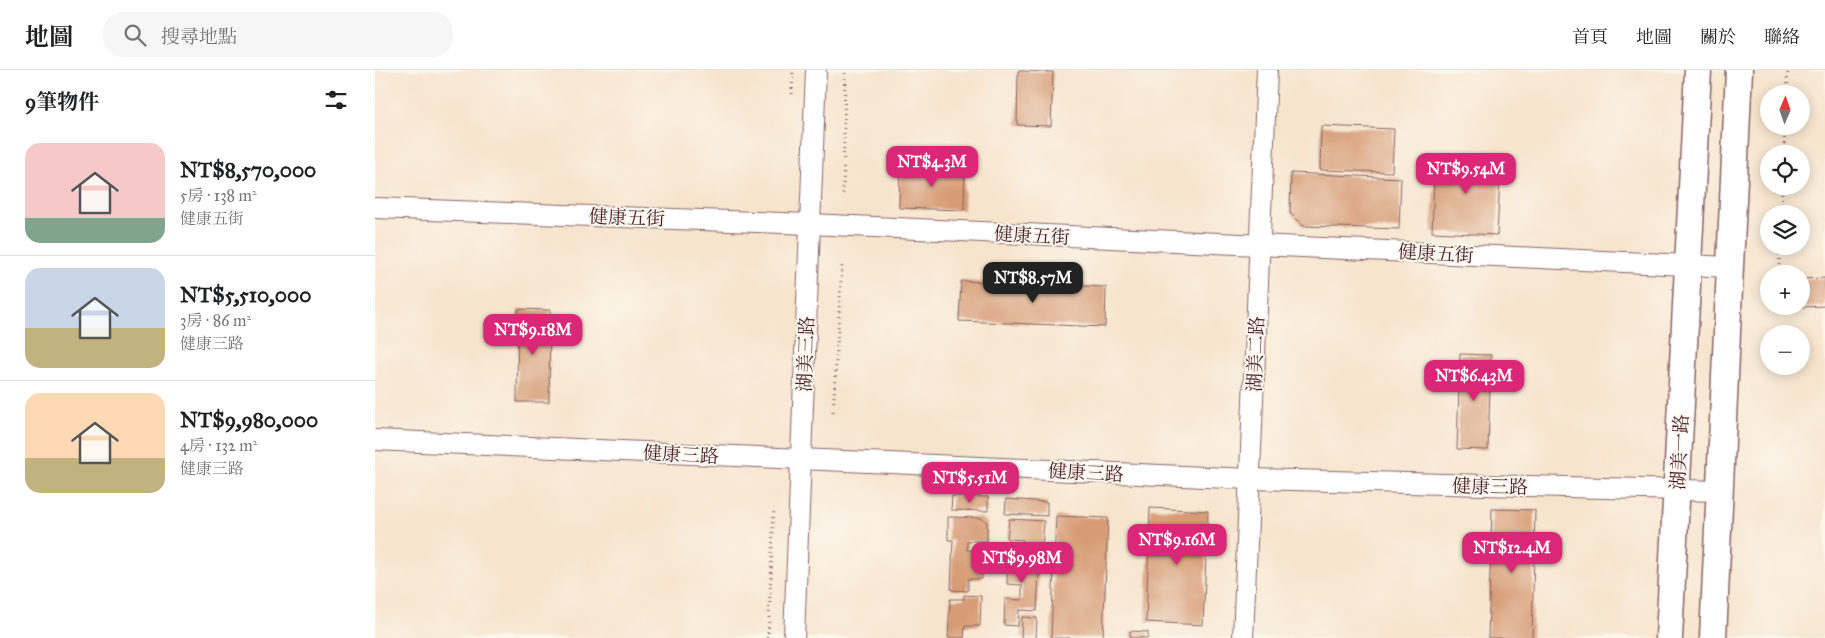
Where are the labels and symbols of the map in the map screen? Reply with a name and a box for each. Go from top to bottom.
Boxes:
north arrow [1760,85,1810,135]
pin: NT$4.3M [886,146,978,188]
pin: NT$9.54M [1414,152,1518,195]
street label: 健康五街 [589,205,665,230]
street label: 健康五街 [993,222,1071,249]
street label: 健康五街 [1397,240,1475,267]
pin: NT$8.57M [981,262,1085,304]
pin: NT$9.18M [481,314,585,356]
street label: 湖美三路 [793,316,818,392]
street label: 湖美二路 [1243,316,1268,392]
pin: NT$6.43M [1422,360,1526,402]
street label: 湖美一路 [1666,413,1693,491]
street label: 健康三路 [642,441,720,468]
street label: 健康三路 [1047,459,1125,486]
pin: NT$5.51M [918,462,1022,504]
street label: 健康三路 [1452,474,1528,499]
pin: NT$9.16M [1125,524,1229,566]
pin: NT$12.4M [1460,532,1564,574]
pin: NT$9.98M [970,542,1074,584]

